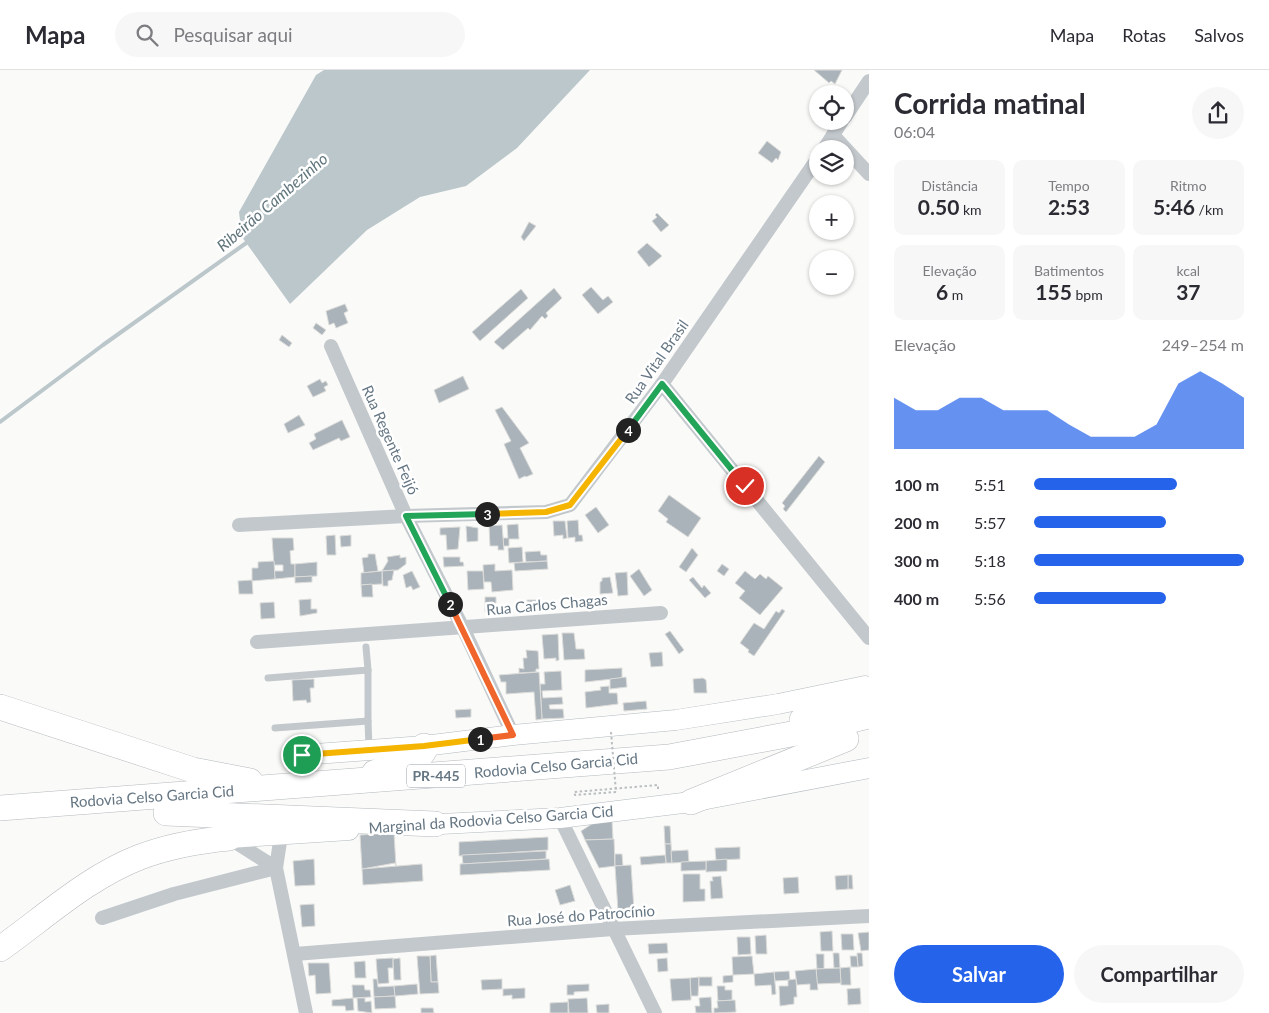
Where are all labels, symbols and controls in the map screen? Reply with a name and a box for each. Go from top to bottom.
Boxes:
search box [115,12,465,57]
text: Mapa [25,20,85,49]
icon: search [133,21,161,49]
text: Pesquisar aqui [173,23,293,46]
text: Mapa [1050,24,1094,46]
text: Rotas [1122,24,1166,46]
text: Salvos [1194,24,1244,46]
map controls [809,85,854,295]
button: locate [809,85,854,130]
text: Corrida matinal [894,86,1086,120]
button: share [1192,87,1244,139]
text: 06:04 [894,122,935,141]
button: layers [809,140,854,185]
water label: Ribeirão Cambezinho [212,148,331,255]
text: Distância [921,177,978,194]
text: Tempo [1048,177,1090,194]
text: Ritmo [1170,177,1207,194]
text: 0.50 [918,194,959,219]
text: 2:53 [1048,194,1090,219]
text: 5:46 [1153,194,1195,219]
button: + [809,195,854,240]
text: km [959,201,982,218]
text: /km [1195,201,1224,218]
button: − [809,250,854,295]
text: Elevação [923,262,977,279]
text: Batimentos [1034,262,1104,279]
text: kcal [1176,262,1200,279]
text: 6 [936,279,948,304]
text: 155 [1035,279,1072,304]
text: 37 [1176,279,1201,304]
text: m [948,286,963,303]
text: bpm [1072,286,1103,303]
street label: Rua Vital Brasil [621,316,692,407]
text: Elevação [894,335,956,354]
text: 249–254 m [1162,335,1244,354]
street label: Rua Regente Feijó [359,382,423,497]
pin: 4 [616,418,640,442]
text: 4 [624,422,633,439]
pin [724,465,766,507]
icon: check [731,472,759,500]
text: 100 m [894,475,939,494]
text: 5:51 [974,475,1006,494]
pin: 3 [474,502,500,526]
text: 3 [483,506,492,523]
text: 200 m [894,513,939,532]
text: 5:57 [974,513,1006,532]
text: 300 m [894,551,939,570]
text: 5:18 [974,551,1006,570]
text: 400 m [894,589,939,608]
text: 5:56 [974,589,1006,608]
street label: Rua Carlos Chagas [486,590,608,618]
pin: 2 [438,592,462,616]
text: 2 [446,596,455,613]
pin: 1 [468,726,492,752]
text: 1 [476,731,485,748]
pin [281,734,323,776]
icon: arrive [288,741,316,769]
street label: Rodovia Celso Garcia Cid [473,749,639,781]
road number: PR-445 [407,764,465,788]
street label: Rodovia Celso Garcia Cid [69,781,235,811]
street label: Marginal da Rodovia Celso Garcia Cid [368,801,614,837]
street label: Rua José do Patrocínio [506,901,656,929]
button: Salvar [894,945,1064,1003]
button: Compartilhar [1074,945,1244,1003]

